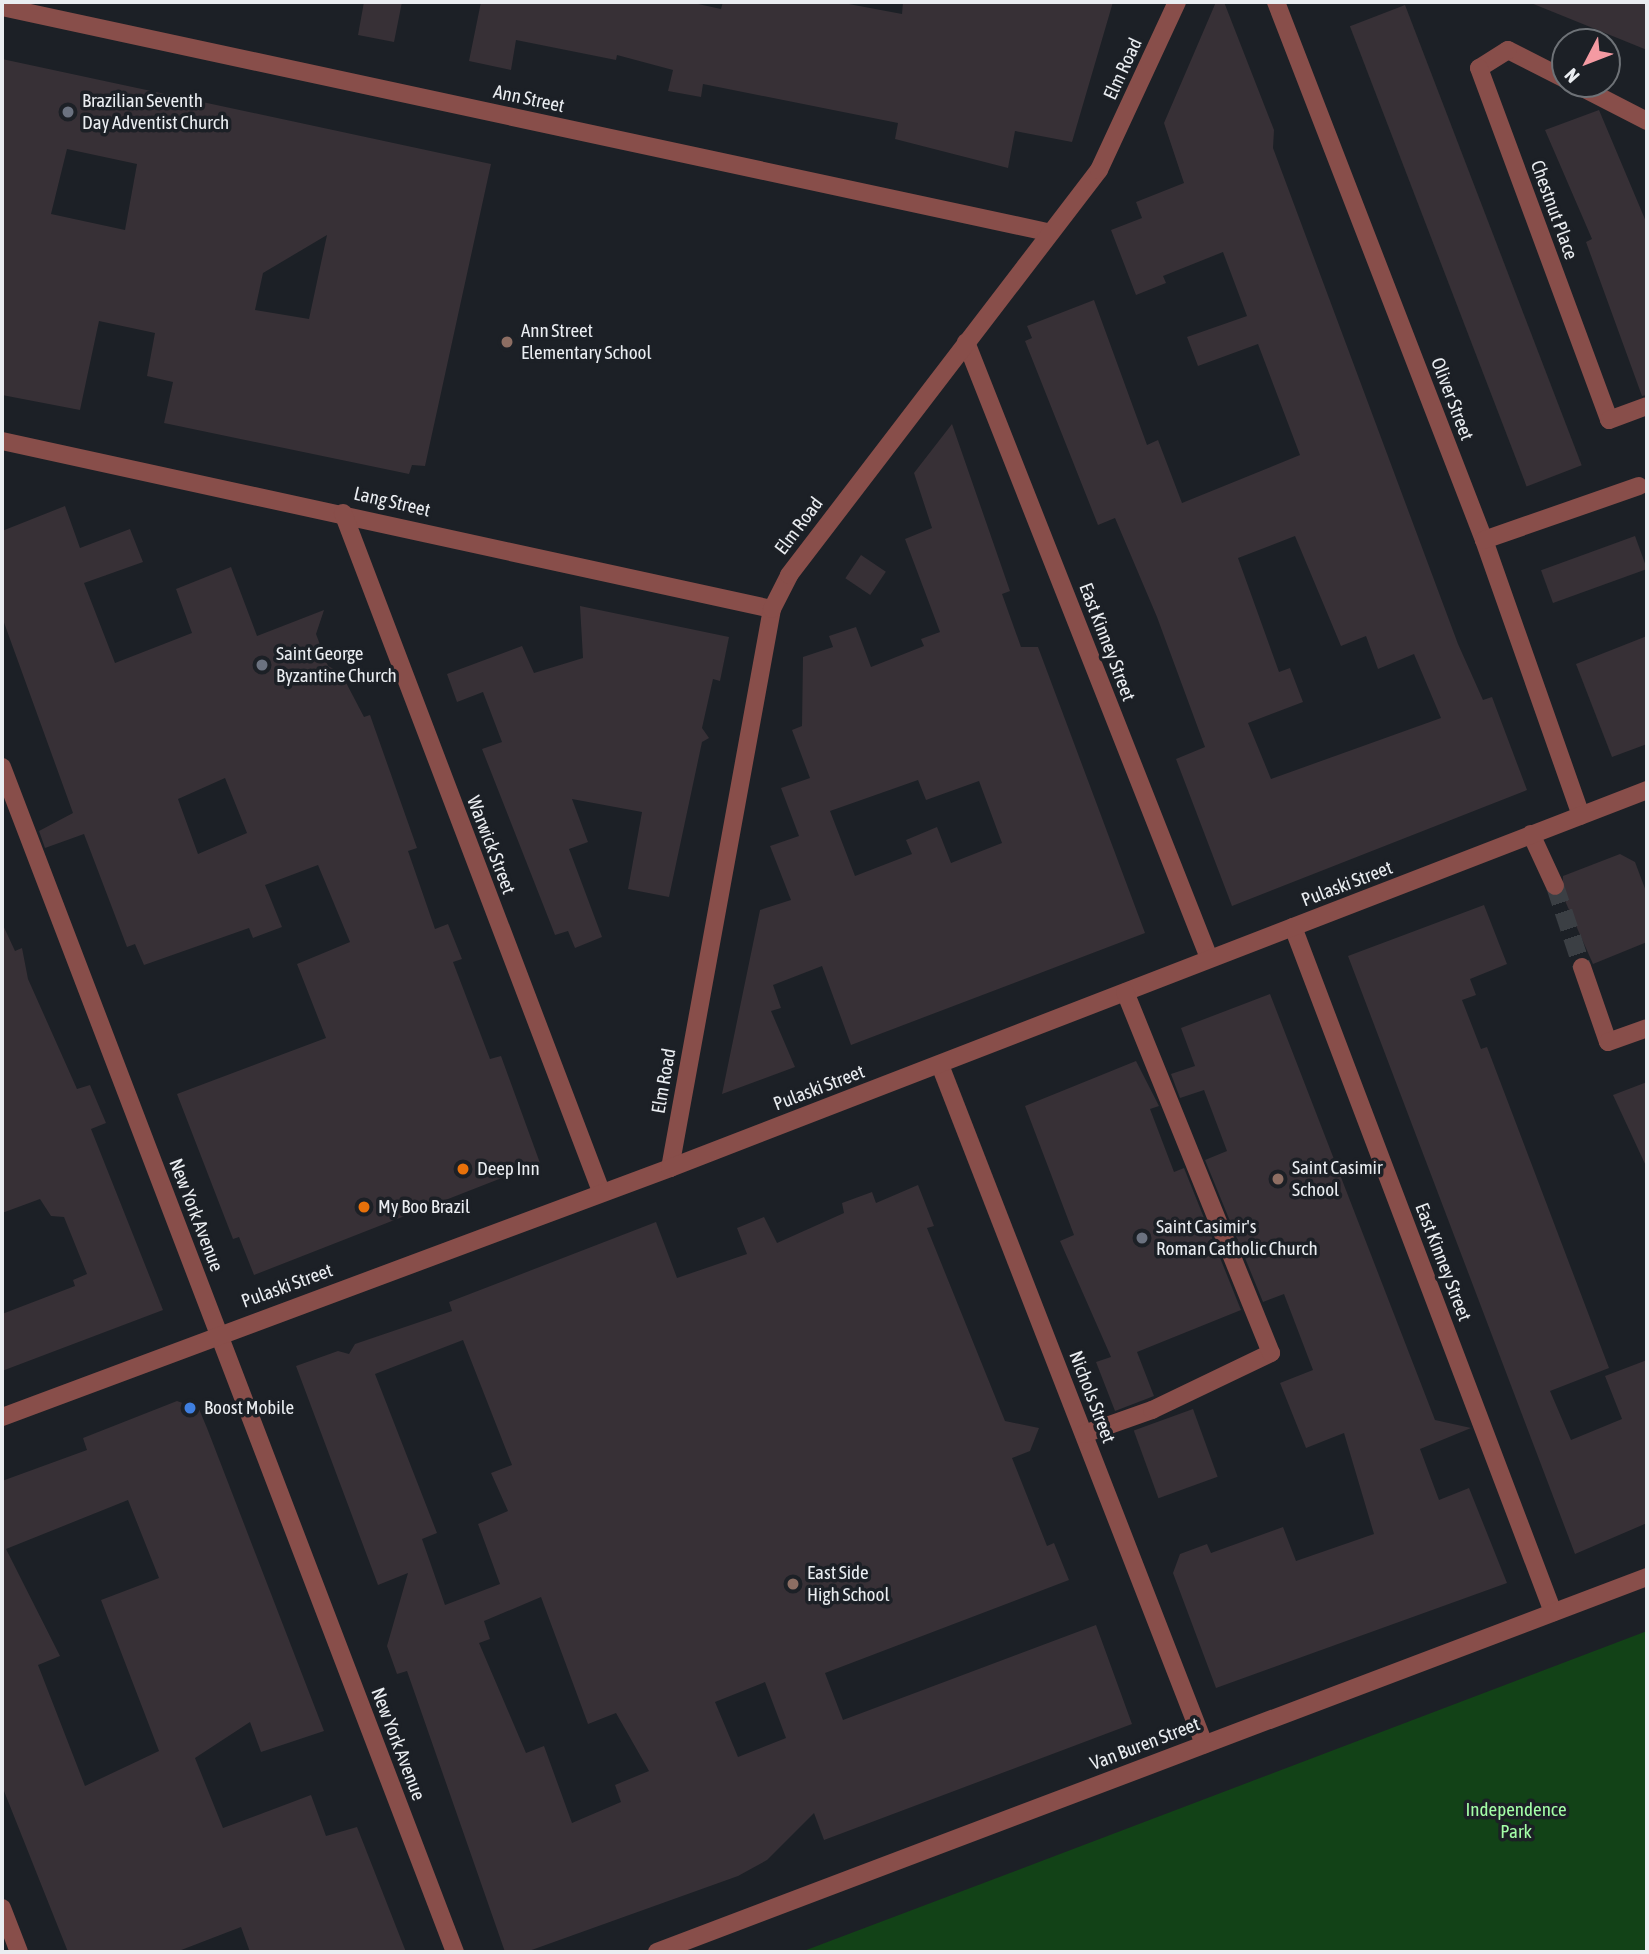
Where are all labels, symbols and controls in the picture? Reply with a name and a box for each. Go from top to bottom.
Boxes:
north arrow [1551,28,1621,98]
street label: Elm Road [1099,34,1147,104]
text: N [1560,64,1584,87]
street label: Ann Street [491,80,567,118]
place label: Brazilian Seventh Day Adventist Church [82,90,229,134]
marker: Brazilian Seventh Day Adventist Church [60,104,76,120]
street label: Chestnut Place [1526,157,1582,263]
place label: Ann Street Elementary School [521,320,652,364]
marker: Ann Street Elementary School [499,334,515,350]
street label: Oliver Street [1426,354,1478,444]
street label: Lang Street [352,482,432,522]
street label: Elm Road [770,493,828,559]
street label: East Kinney Street [1074,580,1140,704]
place label: Saint George Byzantine Church [276,643,397,687]
marker: Saint George Byzantine Church [254,657,270,673]
street label: Warwick Street [462,793,520,897]
street label: Pulaski Street [1298,856,1396,912]
street label: Elm Road [647,1047,681,1115]
street label: Pulaski Street [770,1060,868,1116]
street label: New York Avenue [164,1155,228,1275]
place label: Saint Casimir School [1292,1157,1383,1201]
place label: Deep Inn [477,1158,540,1180]
marker: Deep Inn [455,1161,471,1177]
marker: Saint Casimir School [1270,1171,1286,1187]
place label: My Boo Brazil [378,1196,470,1218]
marker: My Boo Brazil [356,1199,372,1215]
street label: East Kinney Street [1410,1200,1476,1324]
place label: Saint Casimir's Roman Catholic Church [1156,1216,1318,1260]
marker: Saint Casimir's Roman Catholic Church [1134,1230,1150,1246]
street label: Pulaski Street [238,1259,336,1313]
street label: Nichols Street [1064,1348,1120,1446]
place label: Boost Mobile [204,1397,294,1419]
marker: Boost Mobile [182,1400,198,1416]
place label: East Side High School [807,1562,890,1606]
marker: East Side High School [785,1576,801,1592]
street label: New York Avenue [366,1684,430,1804]
street label: Van Buren Street [1087,1713,1203,1775]
park label: Independence Park [1465,1799,1567,1843]

